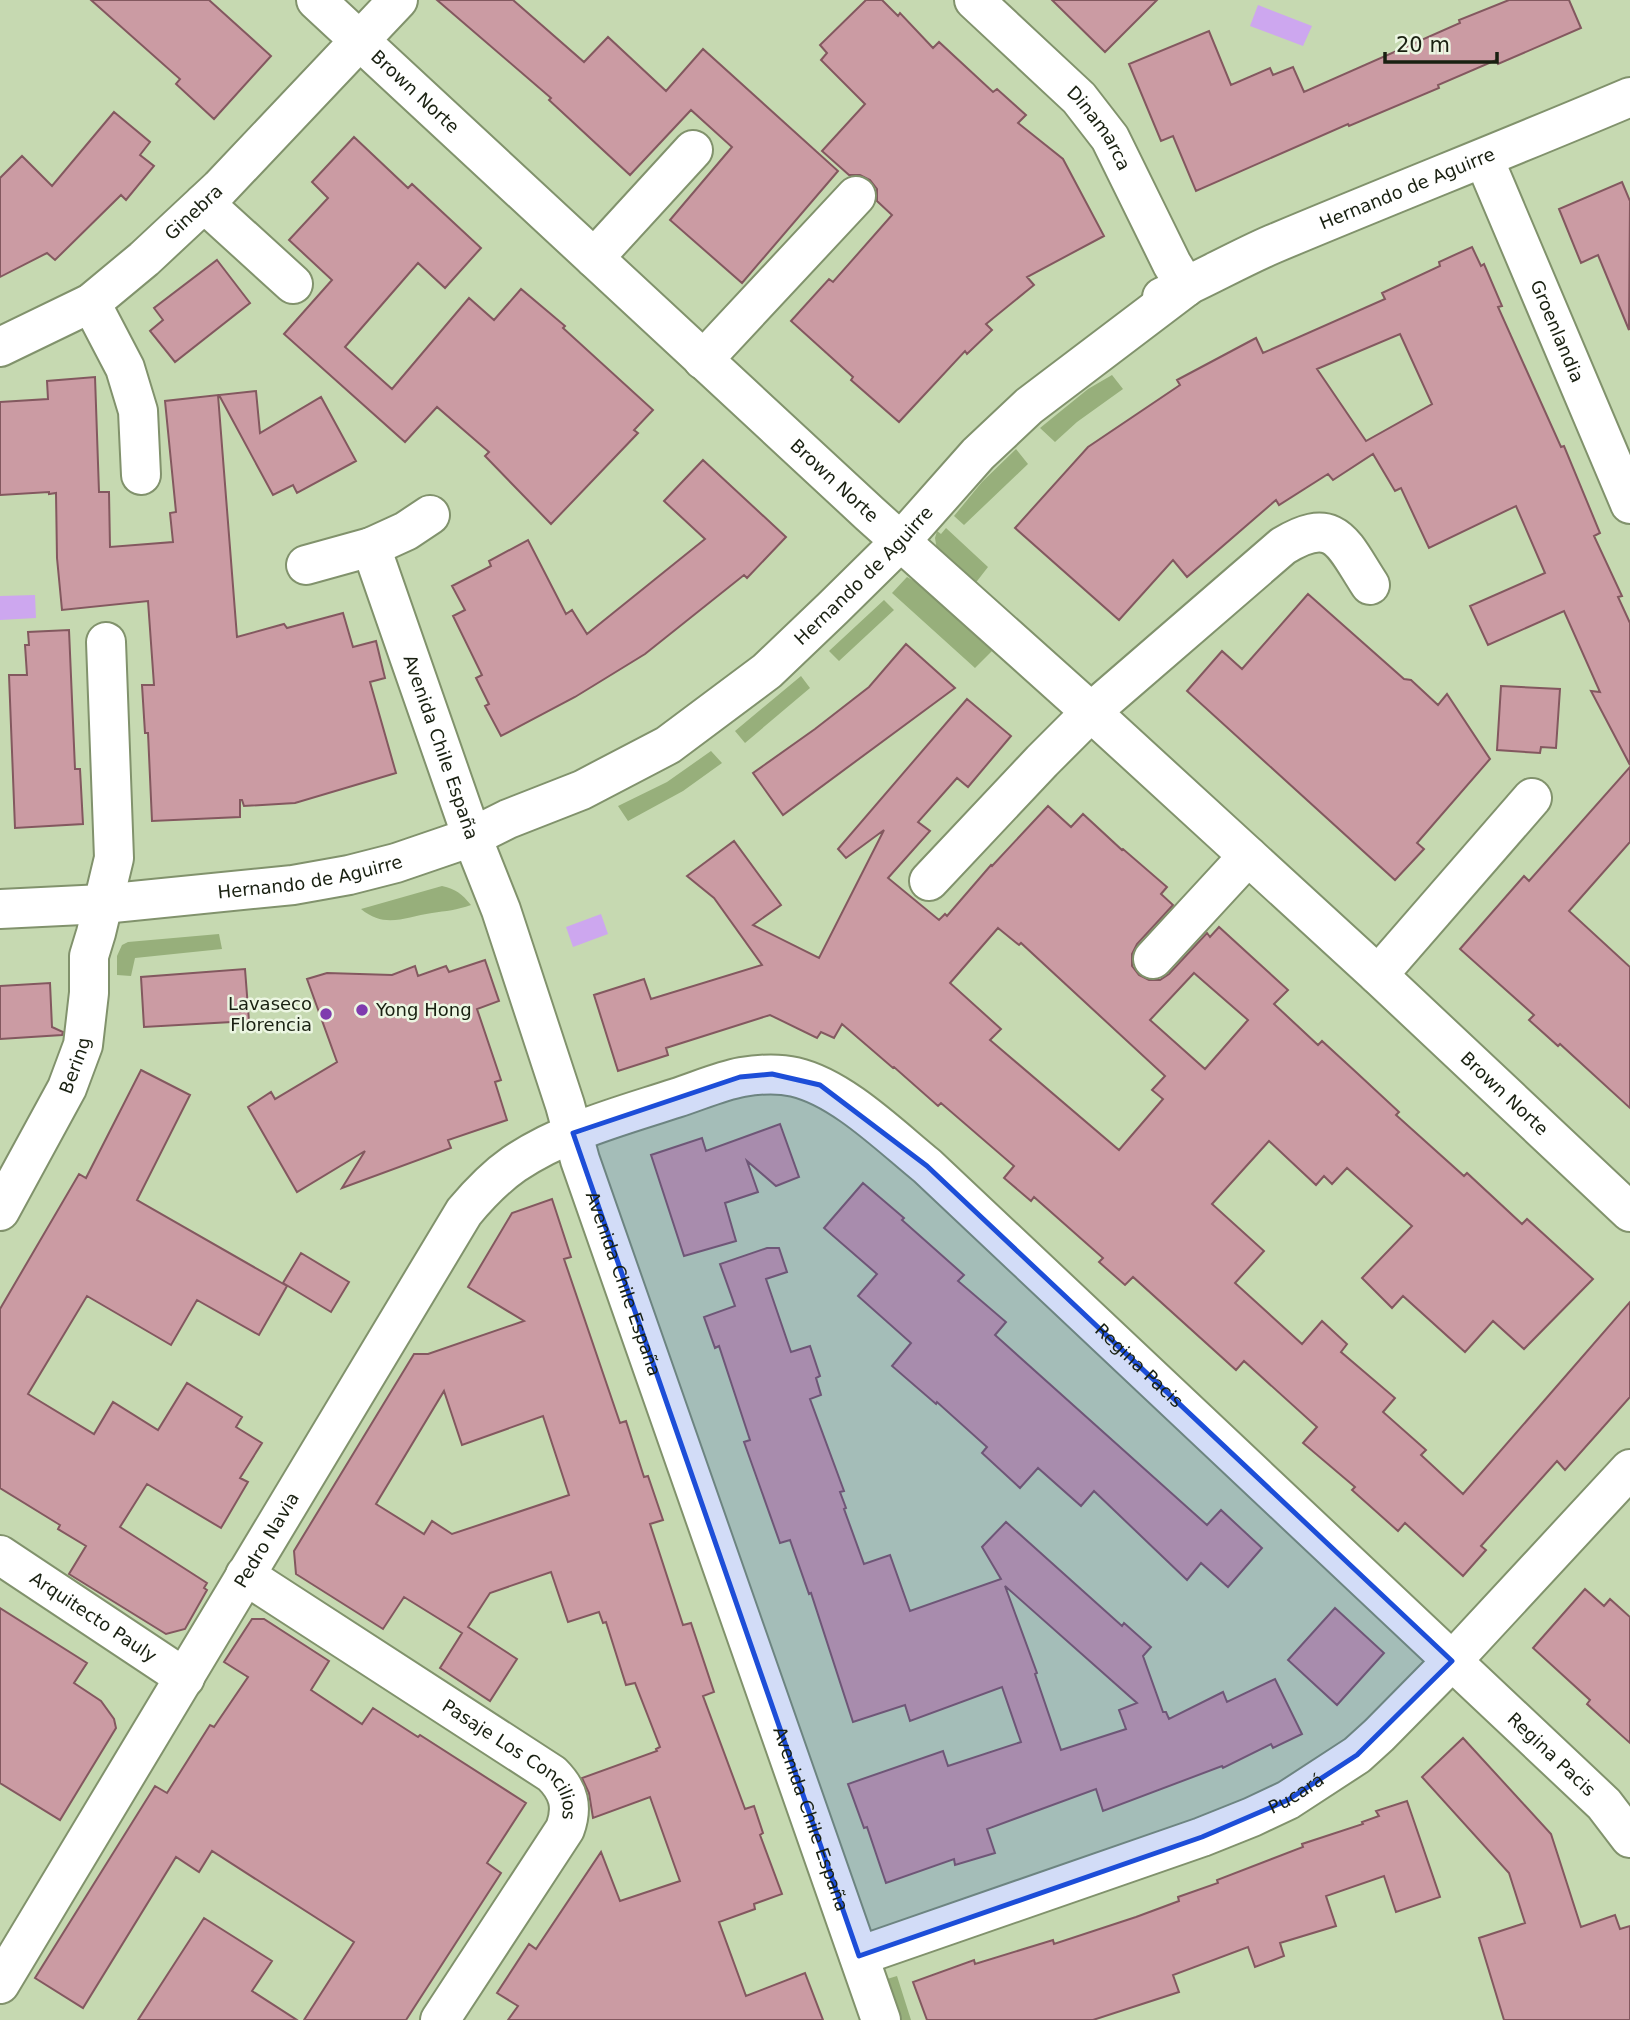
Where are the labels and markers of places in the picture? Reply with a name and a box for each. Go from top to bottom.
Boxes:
place label: Lavaseco Florencia [228,993,312,1035]
place label: Yong Hong [375,999,472,1020]
marker: Yong Hong [354,1002,370,1018]
marker: Lavaseco Florencia [318,1006,334,1022]

